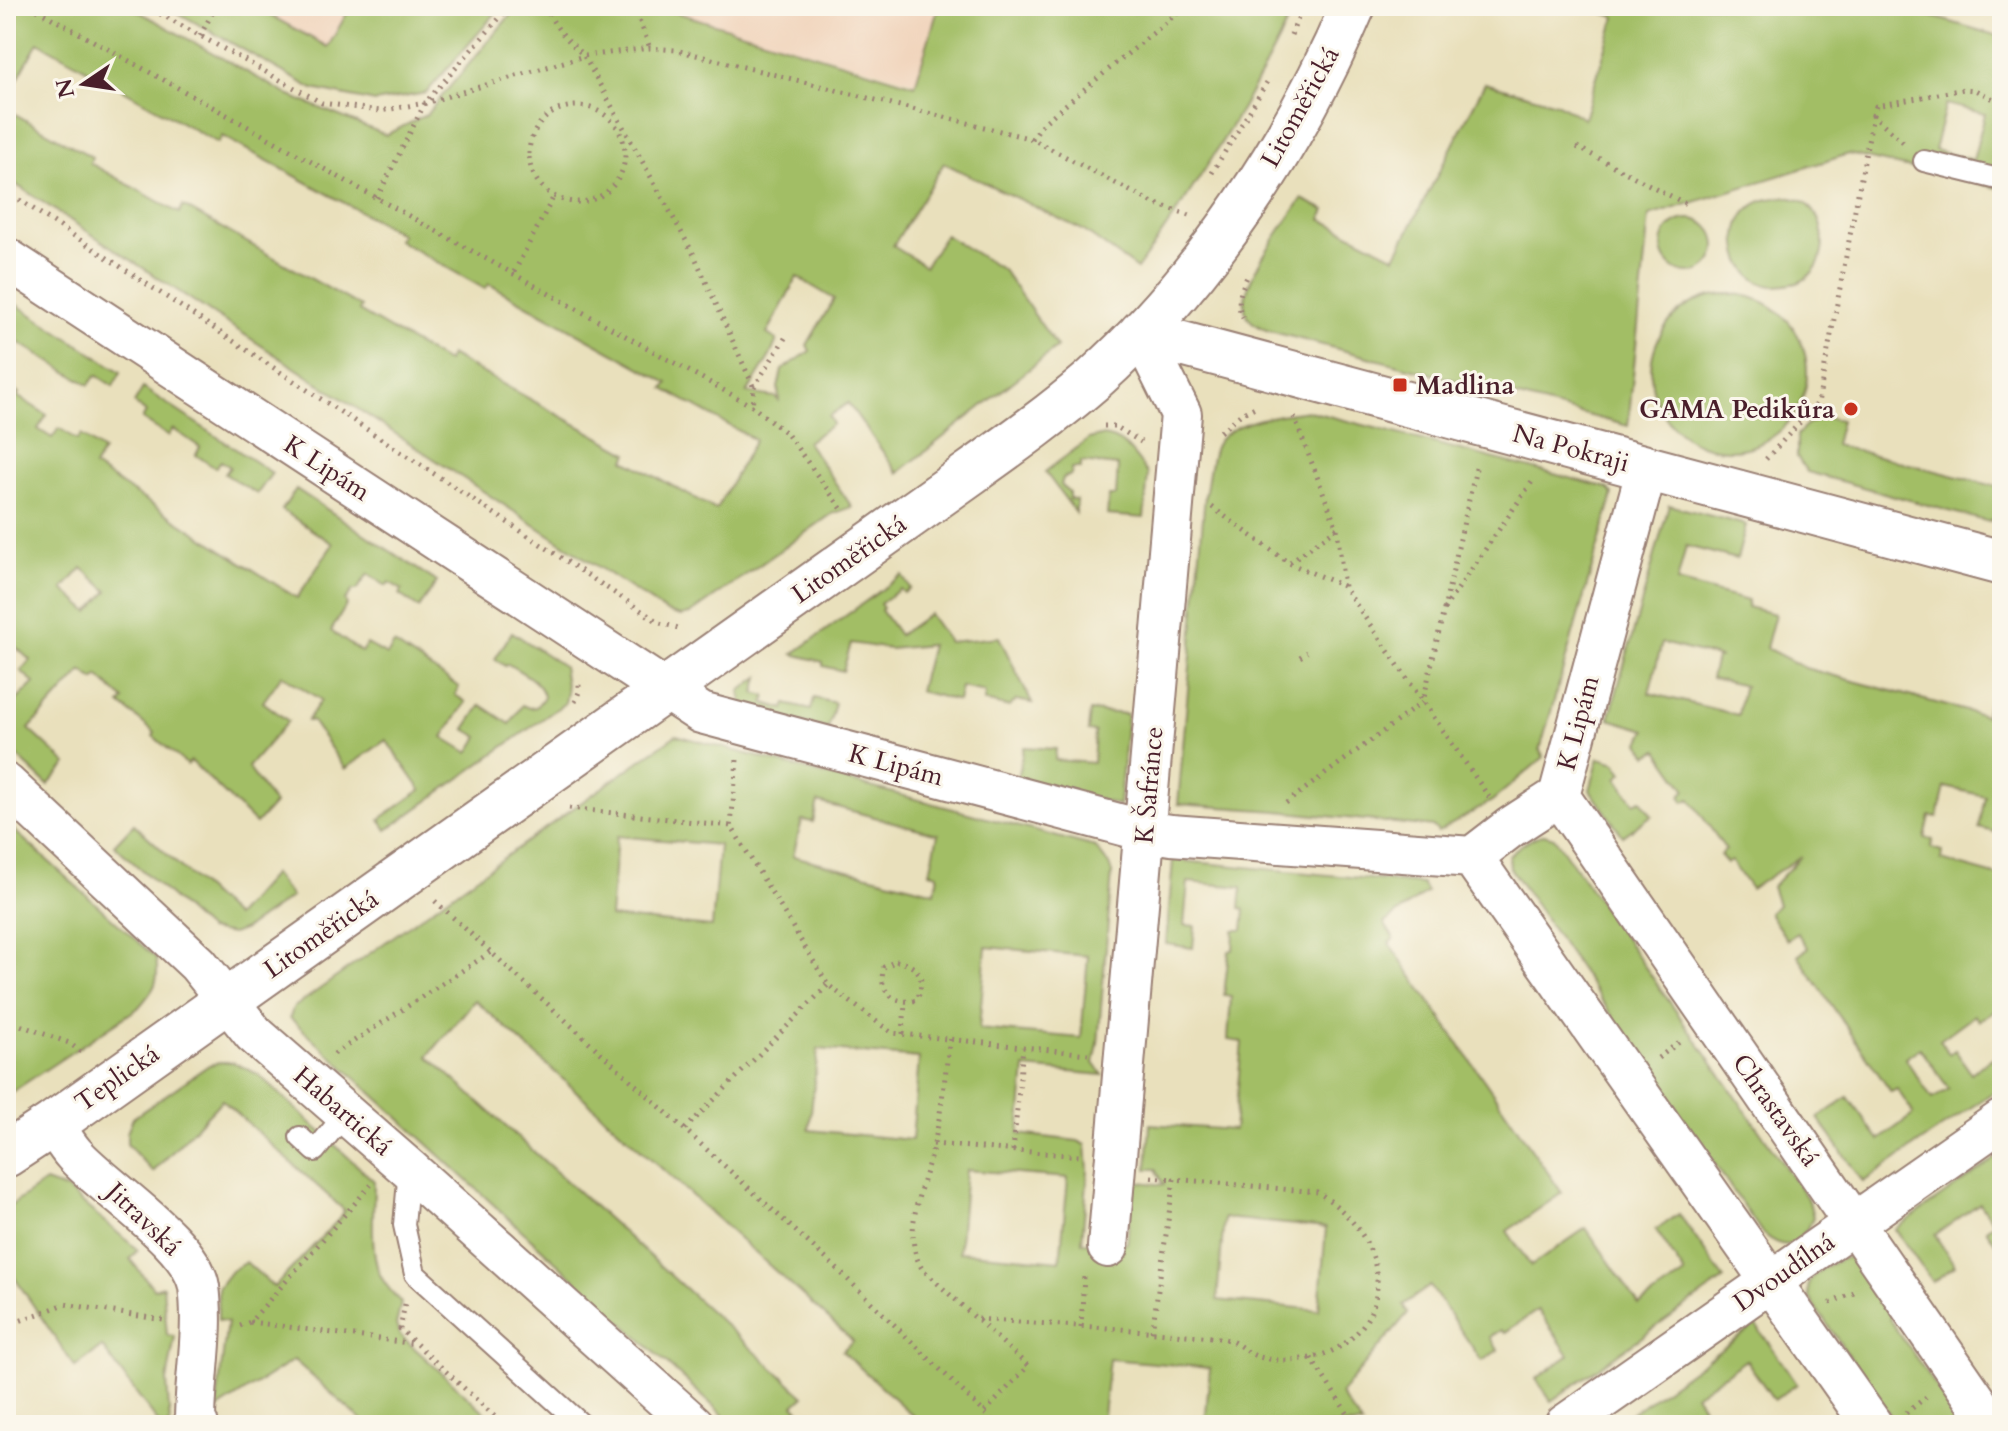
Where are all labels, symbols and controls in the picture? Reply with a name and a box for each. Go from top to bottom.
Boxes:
street label: Litoměřická [1252,40,1348,174]
north arrow [44,44,124,124]
text: N [49,76,82,101]
place label: Madlina [1416,368,1515,403]
marker: Madlina [1391,376,1409,394]
place label: GAMA Pedikůra [1639,392,1835,427]
marker: GAMA Pedikůra [1842,400,1860,418]
street label: Na Pokraji [1509,416,1633,480]
street label: K Lipám [277,427,377,509]
street label: Litoměřická [785,507,913,611]
street label: K Lipám [1549,672,1607,774]
street label: K Šafránce [1126,725,1172,845]
street label: K Lipám [845,736,947,794]
street label: Litoměřická [257,882,385,986]
street label: Teplická [68,1036,166,1120]
street label: Chrastavská [1724,1047,1828,1173]
street label: Habartická [286,1058,400,1164]
street label: Jitravská [96,1172,189,1264]
street label: Dvoudílná [1726,1224,1842,1320]

